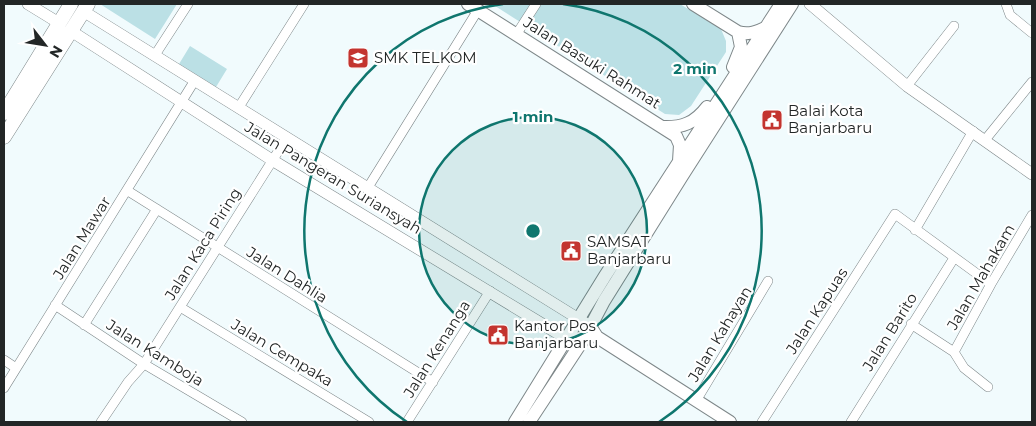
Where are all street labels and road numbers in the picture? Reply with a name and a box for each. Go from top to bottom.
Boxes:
street label: Jalan Basuki Rahmat [519,12,664,113]
street label: Jalan Pangeran Suriansyah [241,117,425,238]
street label: Jalan Kaca Piring [160,184,245,304]
street label: Jalan Mawar [48,193,115,284]
street label: Jalan Mahakam [942,220,1019,334]
street label: Jalan Dahlia [243,242,331,307]
street label: Jalan Kapuas [781,264,852,358]
street label: Jalan Kahayan [683,282,756,386]
street label: Jalan Barito [858,289,921,375]
street label: Jalan Kenanga [399,297,474,402]
street label: Jalan Cempaka [227,314,337,390]
street label: Jalan Kamboja [102,315,207,390]

